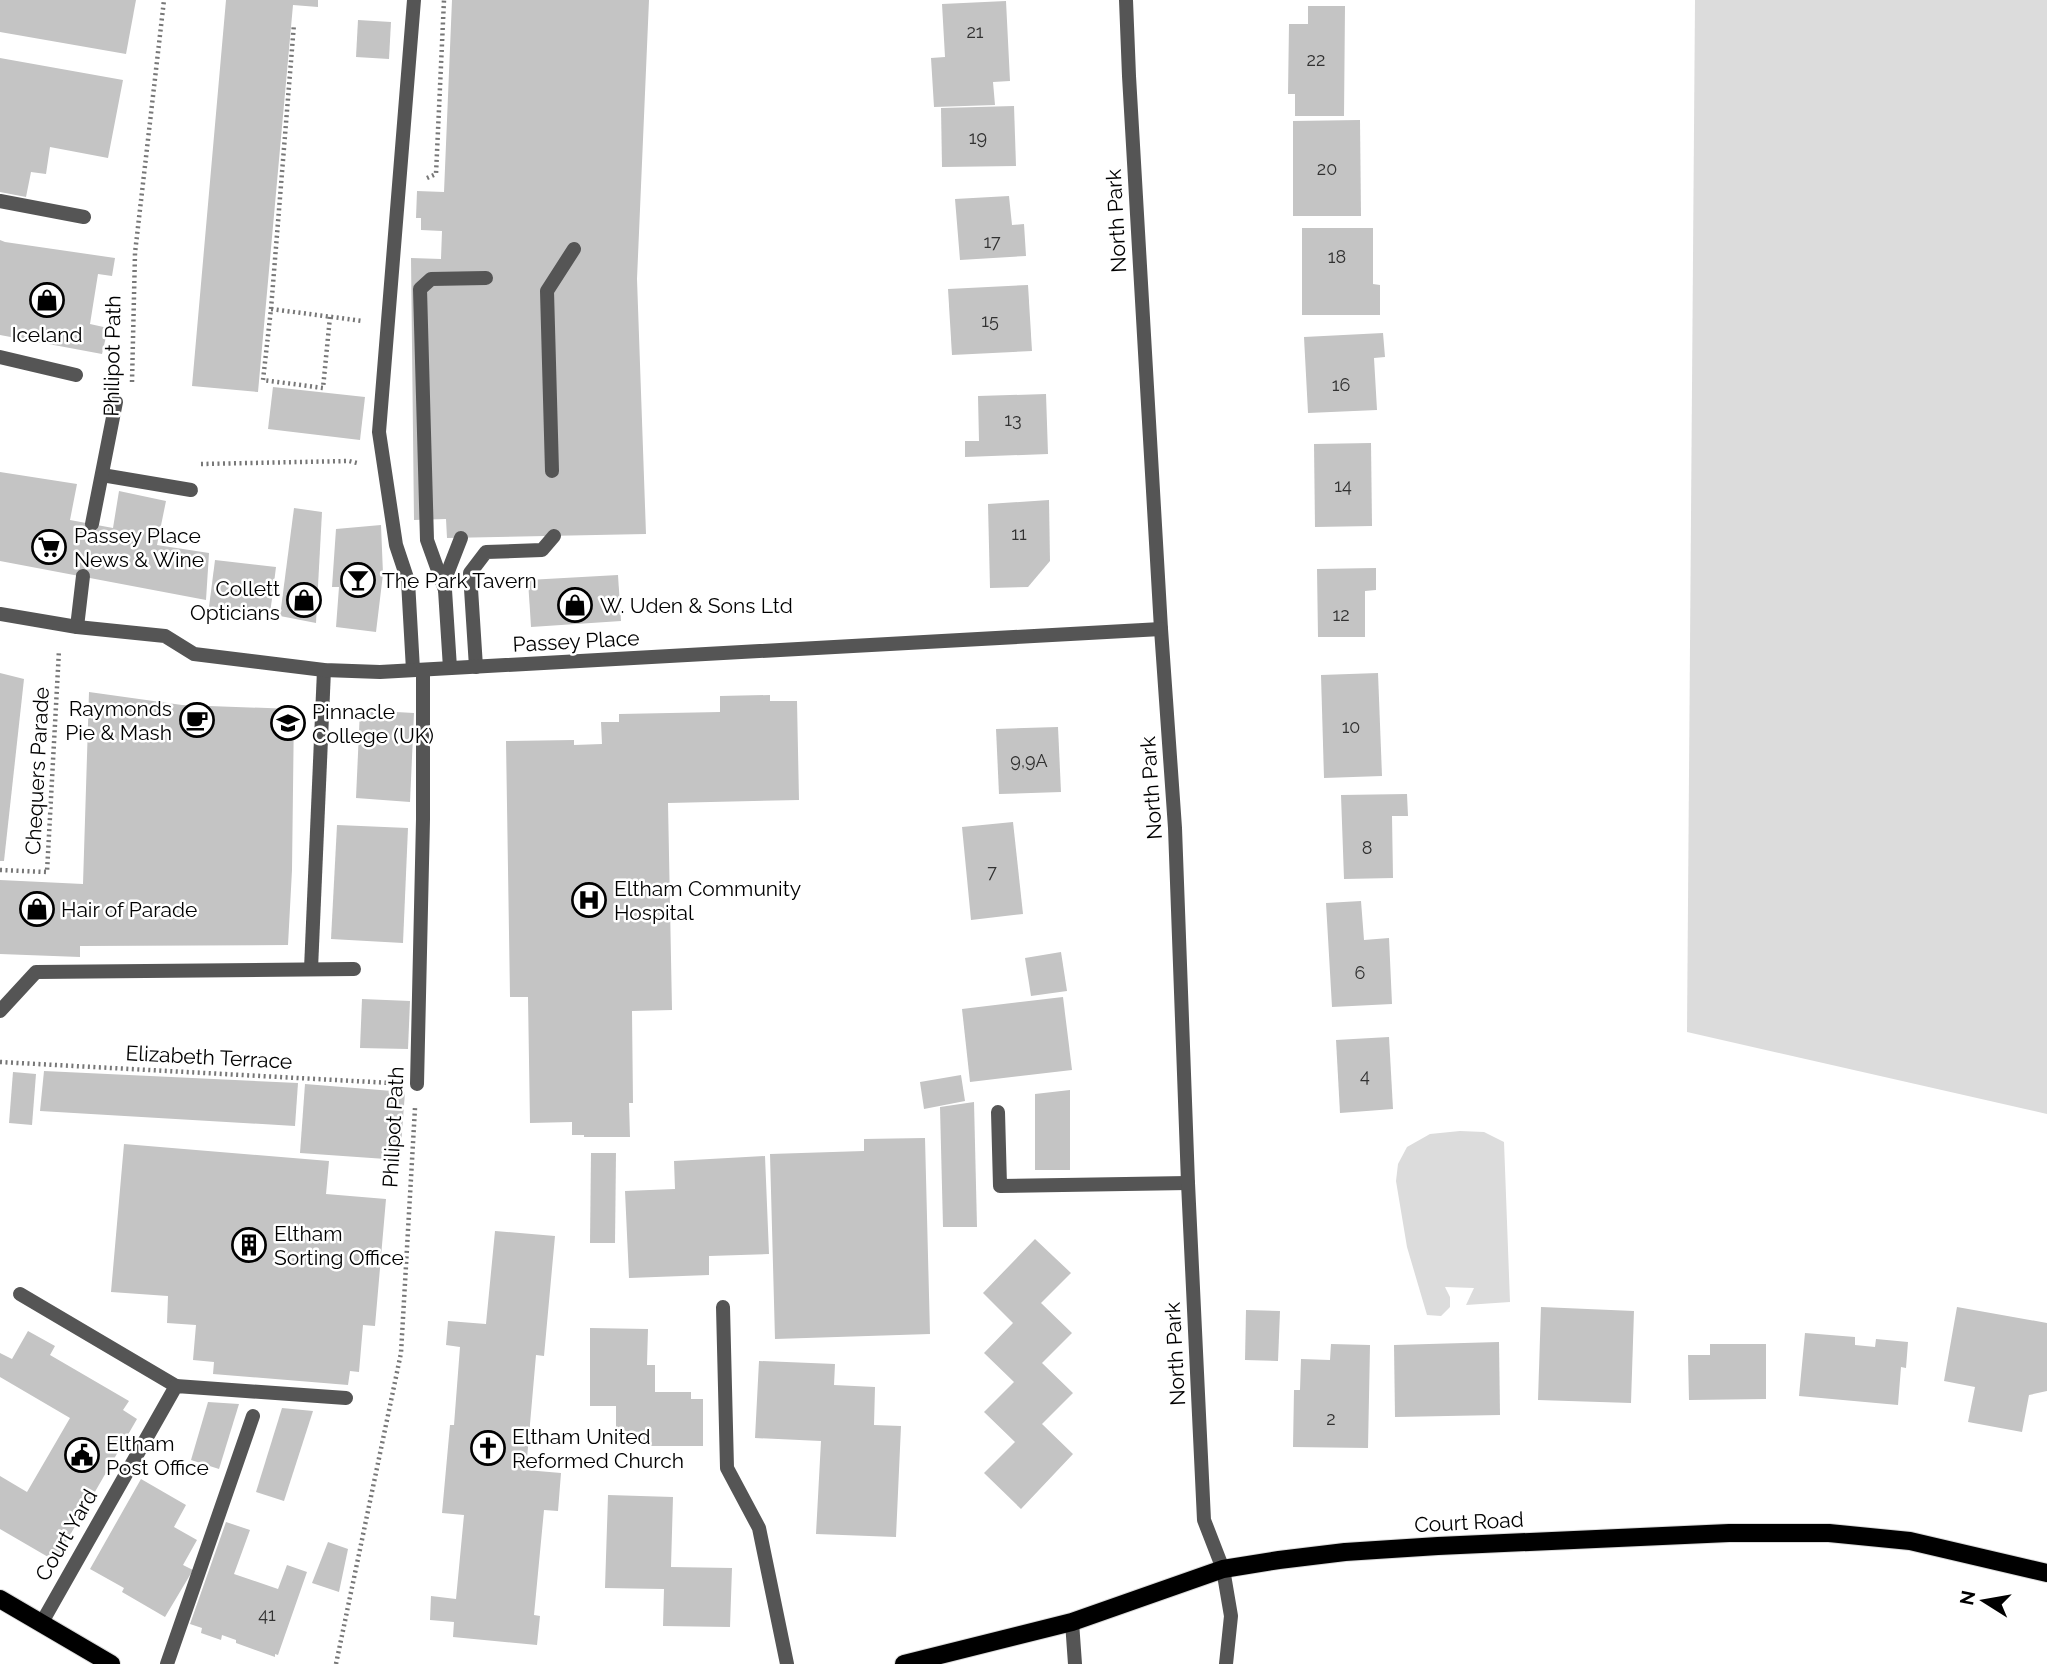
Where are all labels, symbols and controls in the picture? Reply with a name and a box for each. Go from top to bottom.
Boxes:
house number: 21 [966,21,984,42]
house number: 22 [1307,49,1325,70]
house number: 19 [969,127,987,148]
house number: 20 [1317,158,1337,179]
street label: North Park [1101,169,1131,273]
house number: 17 [983,231,1001,252]
house number: 18 [1328,246,1346,267]
shop icon: Iceland [28,281,66,319]
street label: Philipot Path [98,295,126,417]
house number: 15 [981,310,999,331]
place label: Iceland [11,322,83,347]
house number: 16 [1332,374,1350,395]
house number: 13 [1004,409,1022,430]
house number: 14 [1334,475,1352,496]
place label: Passey Place News & Wine [74,523,204,572]
house number: 11 [1011,523,1027,544]
supermarket icon: Passey Place News & Wine [30,528,68,566]
bar icon: The Park Tavern [339,561,377,599]
place label: The Park Tavern [382,568,537,593]
place label: Collett Opticians [190,576,280,625]
shop icon: Collett Opticians [285,581,323,619]
shop icon: W. Uden & Sons Ltd [556,586,594,624]
place label: W. Uden & Sons Ltd [600,593,793,618]
house number: 12 [1332,604,1350,625]
street label: Passey Place [512,625,640,657]
street label: Chequers Parade [20,686,54,856]
place label: Raymonds Pie & Mash [65,696,172,745]
place label: Pinnacle College (UK) [312,699,434,748]
cafe icon: Raymonds Pie & Mash [178,701,216,739]
school or university icon: Pinnacle College (UK) [269,704,307,742]
house number: 10 [1342,716,1360,737]
street label: North Park [1135,736,1167,840]
house number: 9,9A [1010,750,1048,771]
house number: 8 [1362,837,1372,858]
house number: 7 [987,861,997,882]
place label: Eltham Community Hospital [614,876,801,925]
hospital icon: Eltham Community Hospital [570,881,608,919]
shop icon: Hair of Parade [18,890,56,928]
place label: Hair of Parade [61,897,197,922]
house number: 6 [1355,962,1366,983]
street label: Elizabeth Terrace [125,1040,293,1074]
house number: 4 [1360,1065,1370,1086]
street label: Philipot Path [377,1066,409,1188]
place label: Eltham Sorting Office [274,1221,404,1270]
building icon: Eltham Sorting Office [230,1226,268,1264]
street label: North Park [1160,1302,1190,1406]
house number: 2 [1326,1408,1336,1429]
place label: Eltham United Reformed Church [512,1424,684,1473]
church icon: Eltham United Reformed Church [469,1429,507,1467]
place label: Eltham Post Office [106,1431,209,1480]
public building icon: Eltham Post Office [63,1436,101,1474]
street label: Court Yard [30,1485,102,1585]
street label: Court Road [1414,1507,1524,1537]
north arrow [1949,1566,2019,1636]
text: N [1955,1589,1979,1607]
house number: 41 [258,1604,276,1625]

